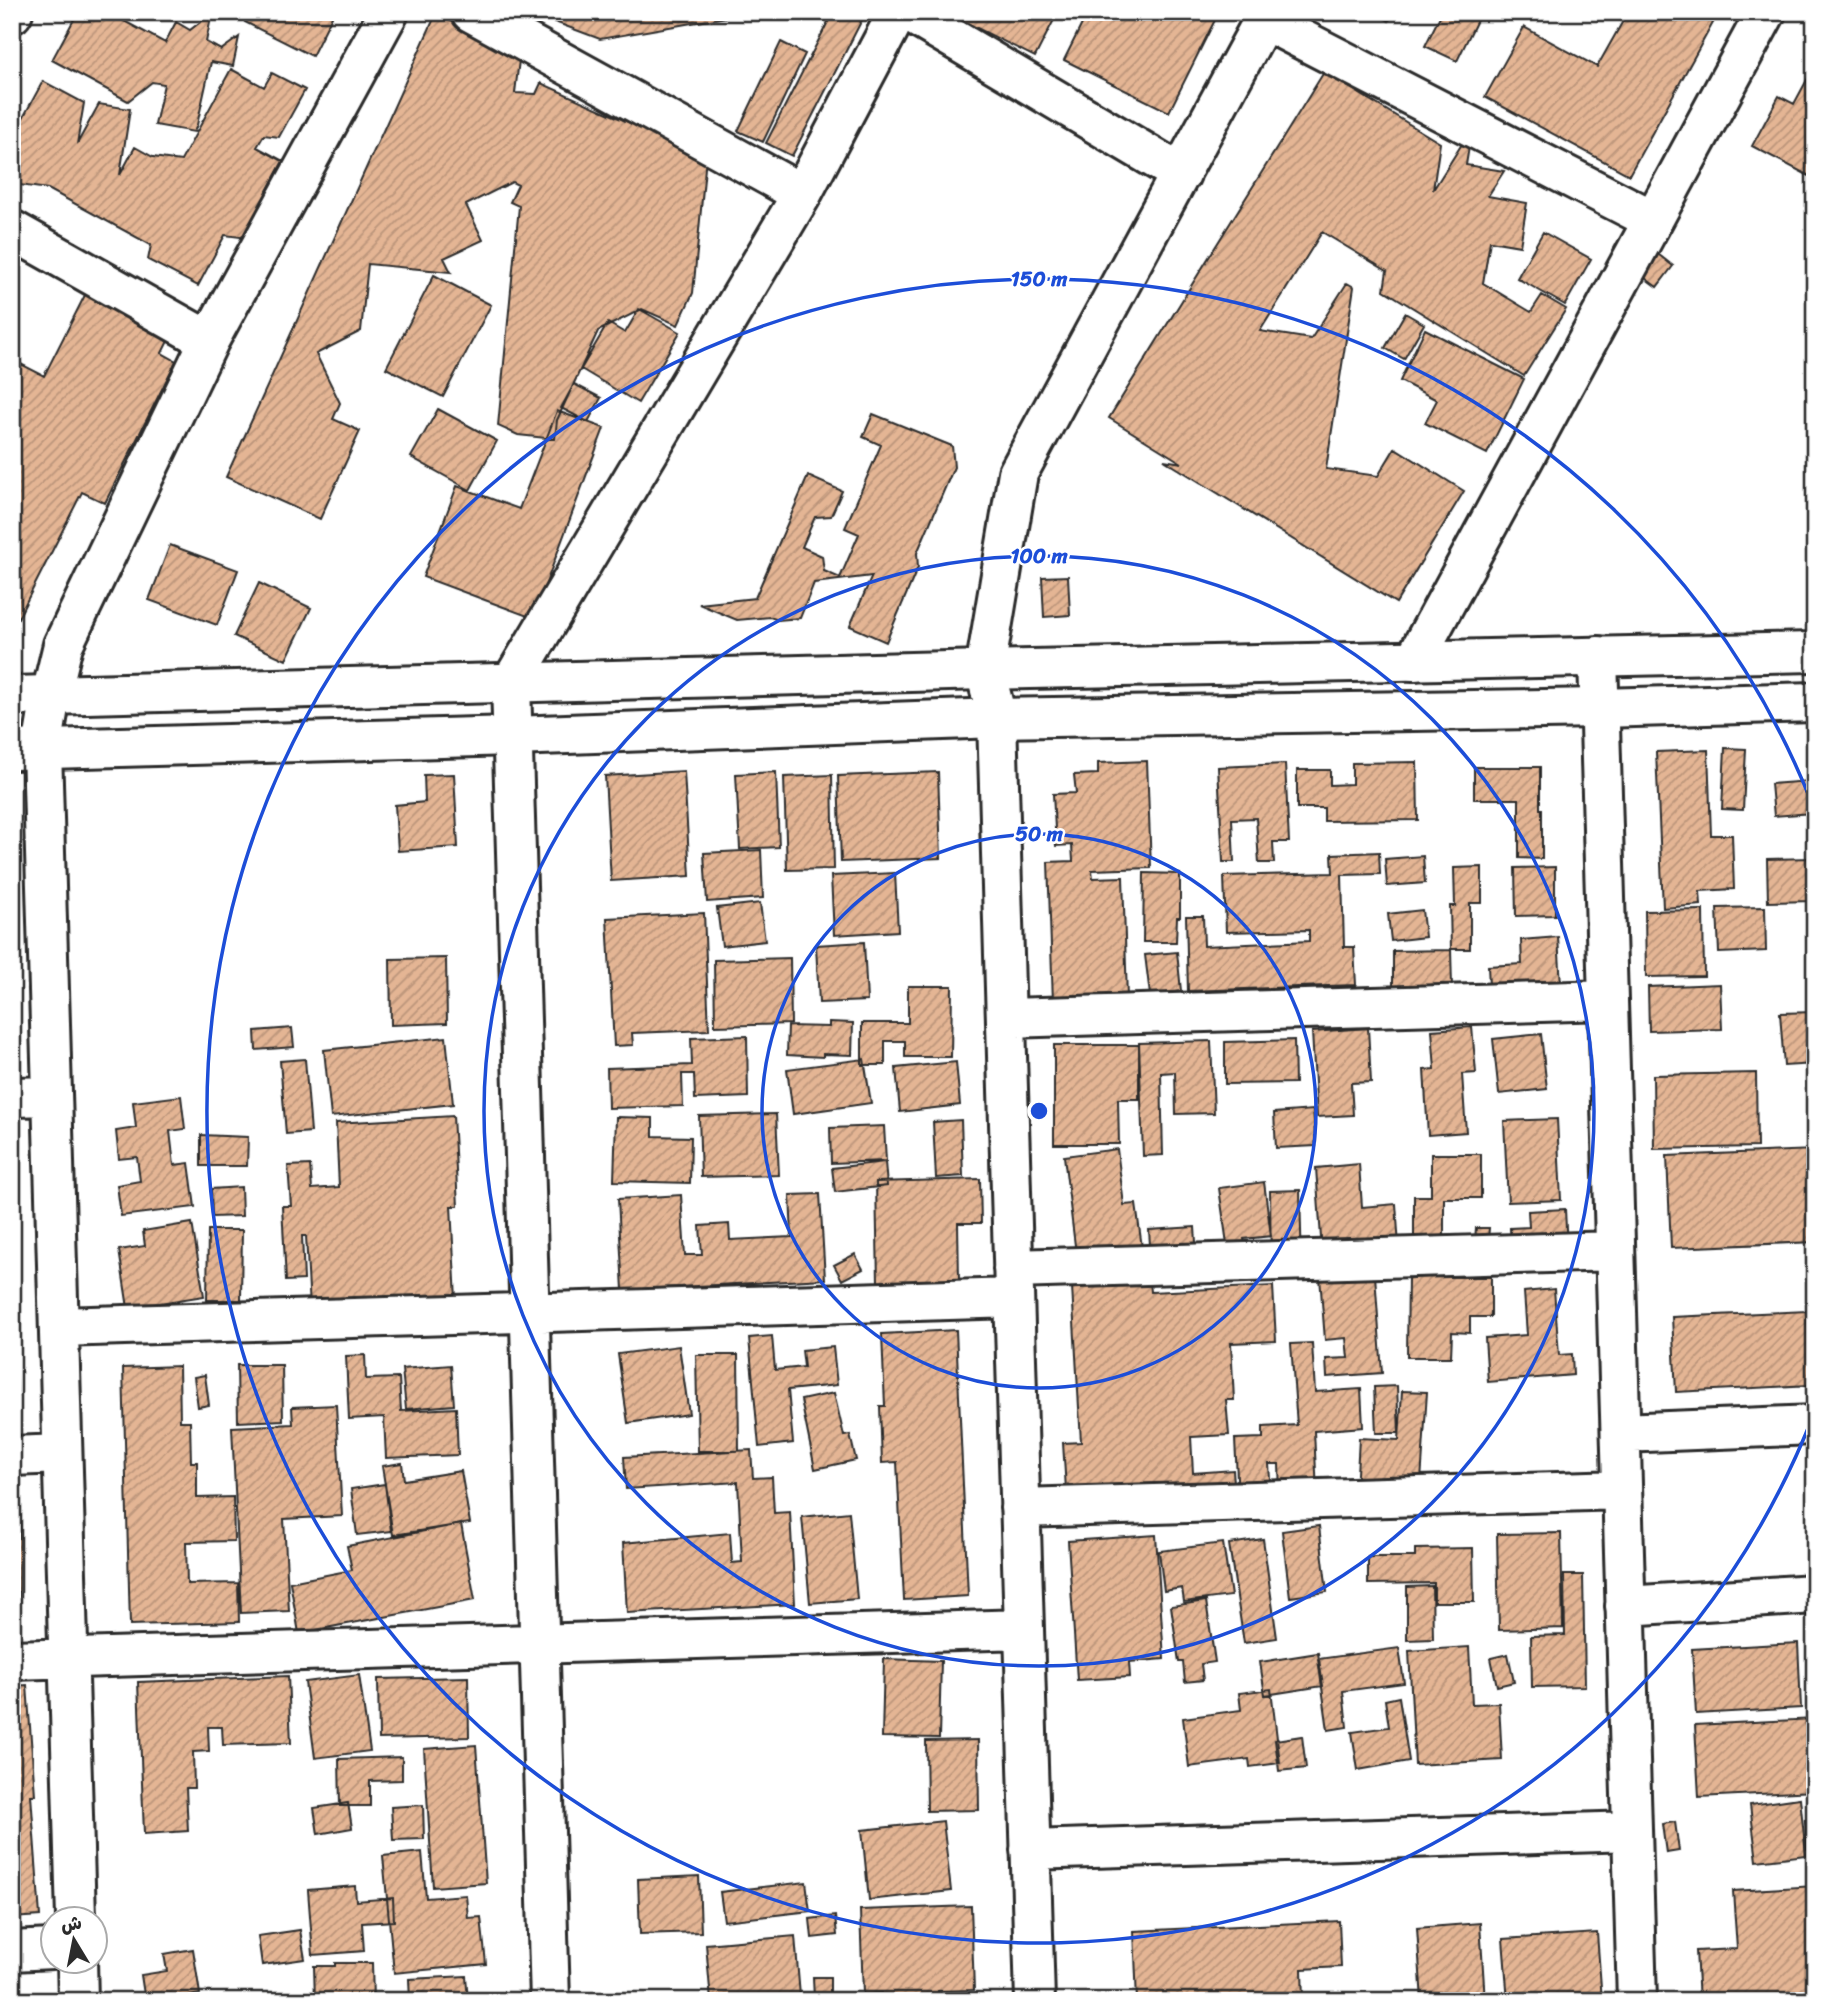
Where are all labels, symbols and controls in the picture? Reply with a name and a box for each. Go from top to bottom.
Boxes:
text: 150 m [1011,260,1068,298]
text: 100 m [1010,537,1068,575]
text: 50 m [1015,815,1064,853]
centre of rings [1027,1099,1051,1123]
north arrow [38,1904,108,1974]
text: ش [58,1906,84,1942]

